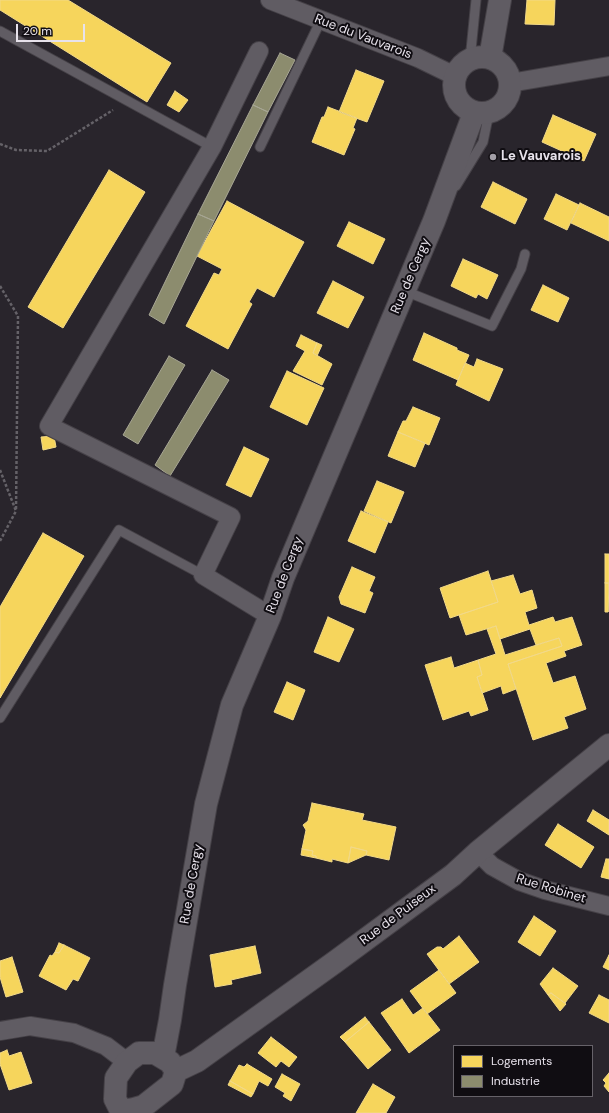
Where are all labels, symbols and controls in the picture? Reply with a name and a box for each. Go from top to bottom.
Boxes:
street label: Rue du Vauvarois [312,11,414,63]
scale bar [18,16,87,42]
text: 20 m [23,23,52,39]
place label: Le Vauvarois [501,149,581,165]
marker: Le Vauvarois [488,152,498,162]
street label: Rue de Cergy [388,236,434,316]
street label: Rue de Cergy [263,534,307,616]
street label: Rue de Cergy [177,843,207,925]
street label: Rue Robinet [514,871,588,907]
street label: Rue de Puiseux [357,881,439,949]
legend [453,1045,593,1097]
text: Logements [491,1053,552,1069]
text: Industrie [491,1073,540,1089]

